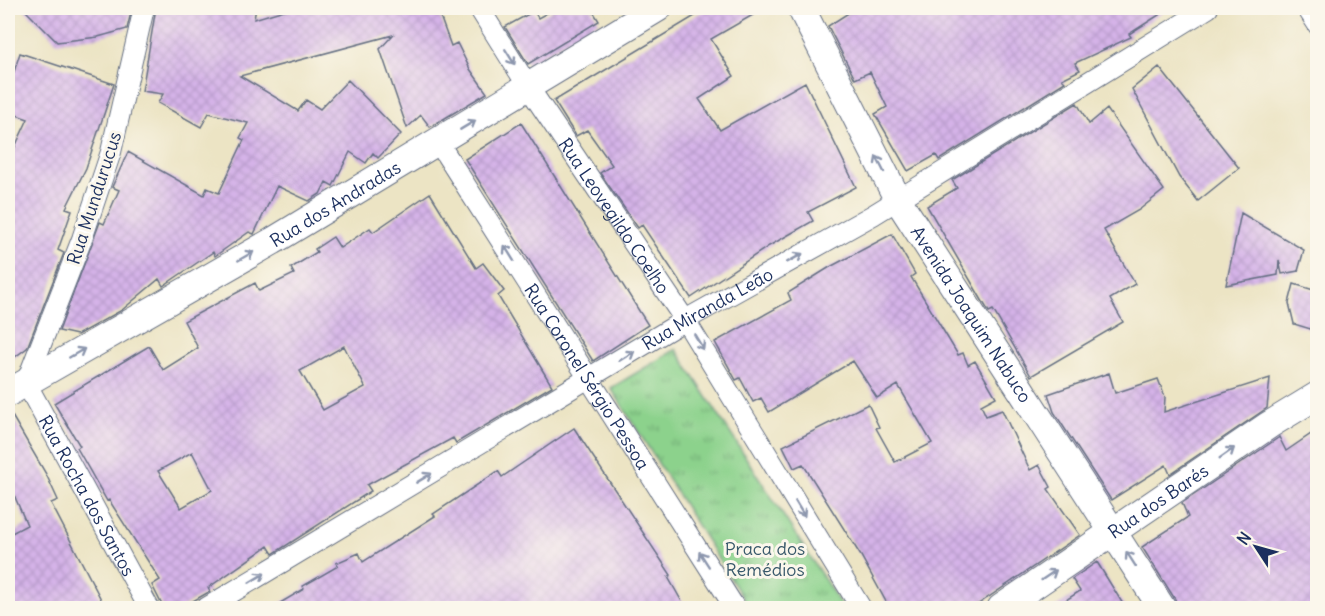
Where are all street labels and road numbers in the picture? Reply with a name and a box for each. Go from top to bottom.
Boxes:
street label: Rua Mundurucus [62,129,126,267]
street label: Rua Leovegildo Coelho [554,133,675,298]
street label: Rua dos Andradas [265,155,405,252]
street label: Avenida Joaquim Nabuco [906,221,1037,407]
street label: Rua Miranda Leão [637,262,777,355]
street label: Rua Coronel Sérgio Pessoa [520,279,655,474]
street label: Rua Rocha dos Santos [34,411,141,580]
street label: Rua dos Barés [1103,459,1212,543]

